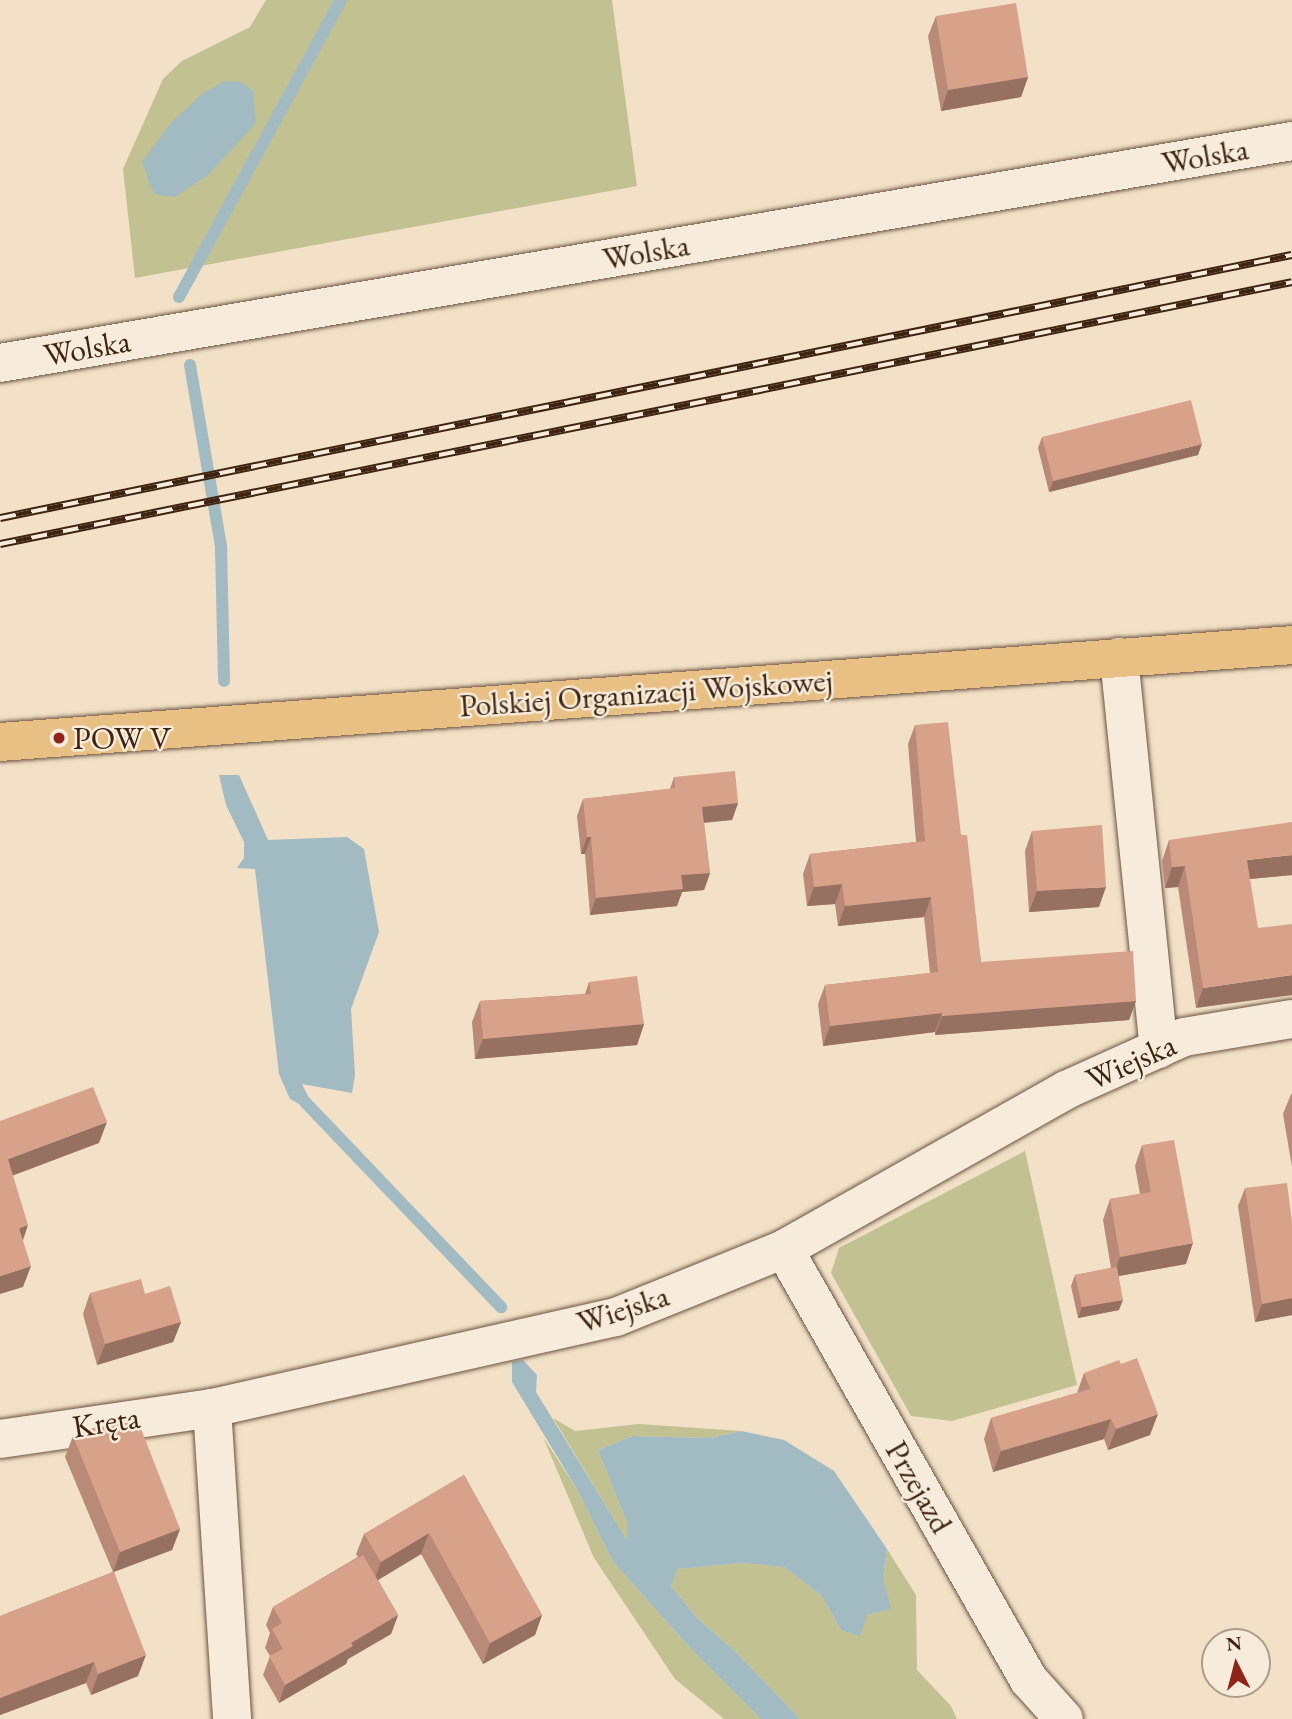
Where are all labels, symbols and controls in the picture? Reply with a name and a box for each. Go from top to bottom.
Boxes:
street label: Wolska [1159,130,1251,182]
street label: Wolska [600,226,692,278]
street label: Wolska [41,322,133,374]
street label: Polskiej Organizacji Wojskowej [458,661,834,725]
place label: POW V [73,719,171,757]
marker: POW V [51,730,67,746]
street label: Wiejska [1080,1025,1182,1099]
street label: Wiejska [572,1276,674,1342]
street label: Kręta [70,1398,142,1446]
street label: Przejazd [877,1434,961,1540]
north arrow [1201,1628,1271,1698]
text: N [1225,1630,1243,1657]

